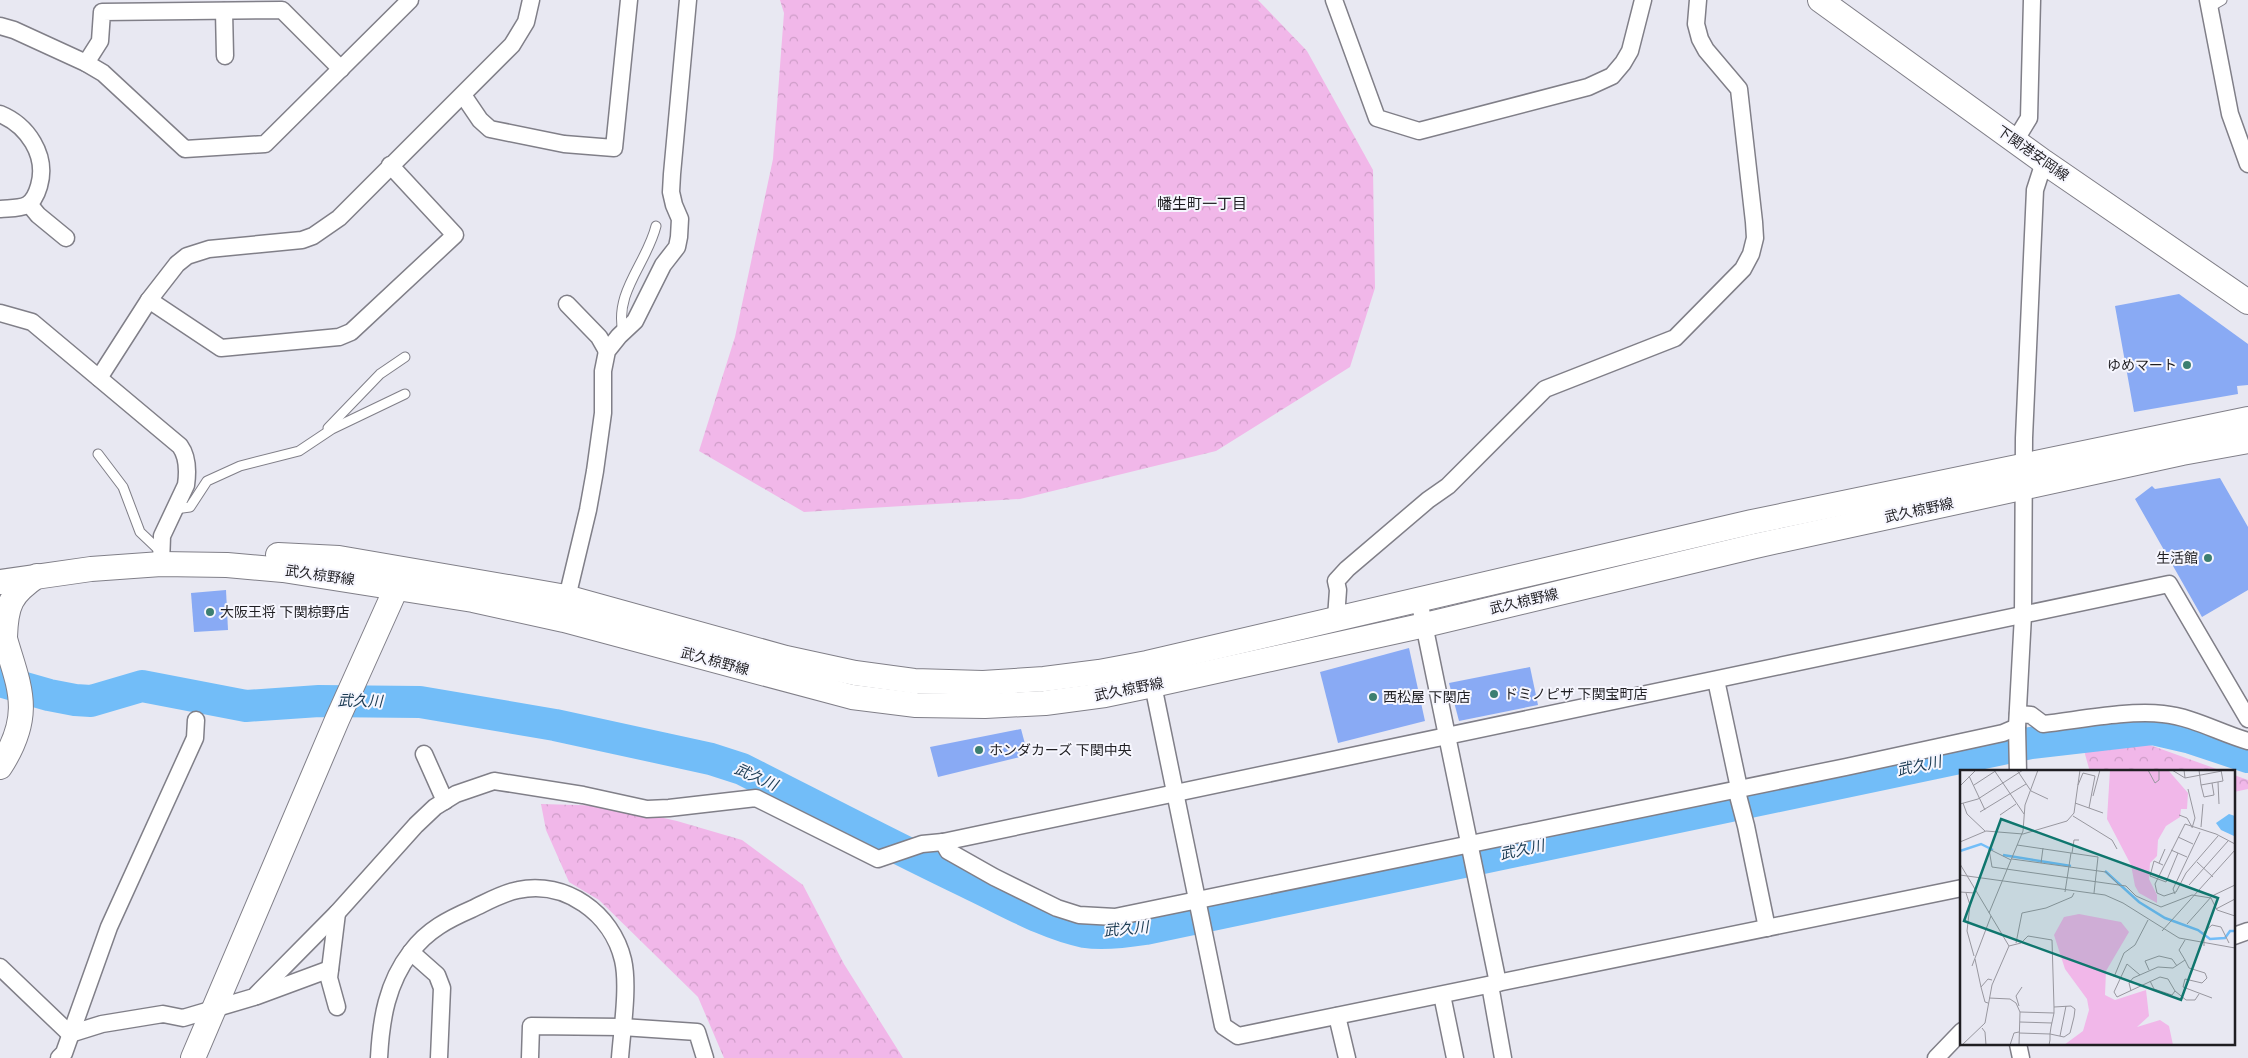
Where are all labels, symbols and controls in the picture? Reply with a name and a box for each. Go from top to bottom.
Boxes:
street label: 下関港安岡線 [1994,122,2072,184]
district label: 幡生町一丁目 [1157,195,1247,213]
place label: ゆめマート [2107,357,2177,373]
marker: ゆめマート [2181,359,2193,371]
street label: 武久椋野線 [1883,495,1955,525]
place label: 生活館 [2156,550,2198,566]
marker: 生活館 [2202,552,2214,564]
street label: 武久椋野線 [284,562,356,588]
street label: 武久椋野線 [1488,585,1560,617]
place label: 大阪王将 下関椋野店 [220,604,350,620]
marker: 大阪王将 下関椋野店 [204,606,216,618]
street label: 武久椋野線 [679,644,751,678]
street label: 武久椋野線 [1093,674,1165,704]
place label: ドミノピザ 下関宝町店 [1504,686,1648,702]
marker: ドミノピザ 下関宝町店 [1488,688,1500,700]
place label: 西松屋 下関店 [1383,689,1471,705]
marker: 西松屋 下関店 [1367,691,1379,703]
water label: 武久川 [337,692,385,710]
place label: ホンダカーズ 下関中央 [989,742,1132,758]
marker: ホンダカーズ 下関中央 [973,744,985,756]
water label: 武久川 [1895,752,1945,779]
water label: 武久川 [732,760,782,795]
inset map [1960,770,2236,1046]
water label: 武久川 [1498,836,1548,863]
water label: 武久川 [1103,918,1151,940]

